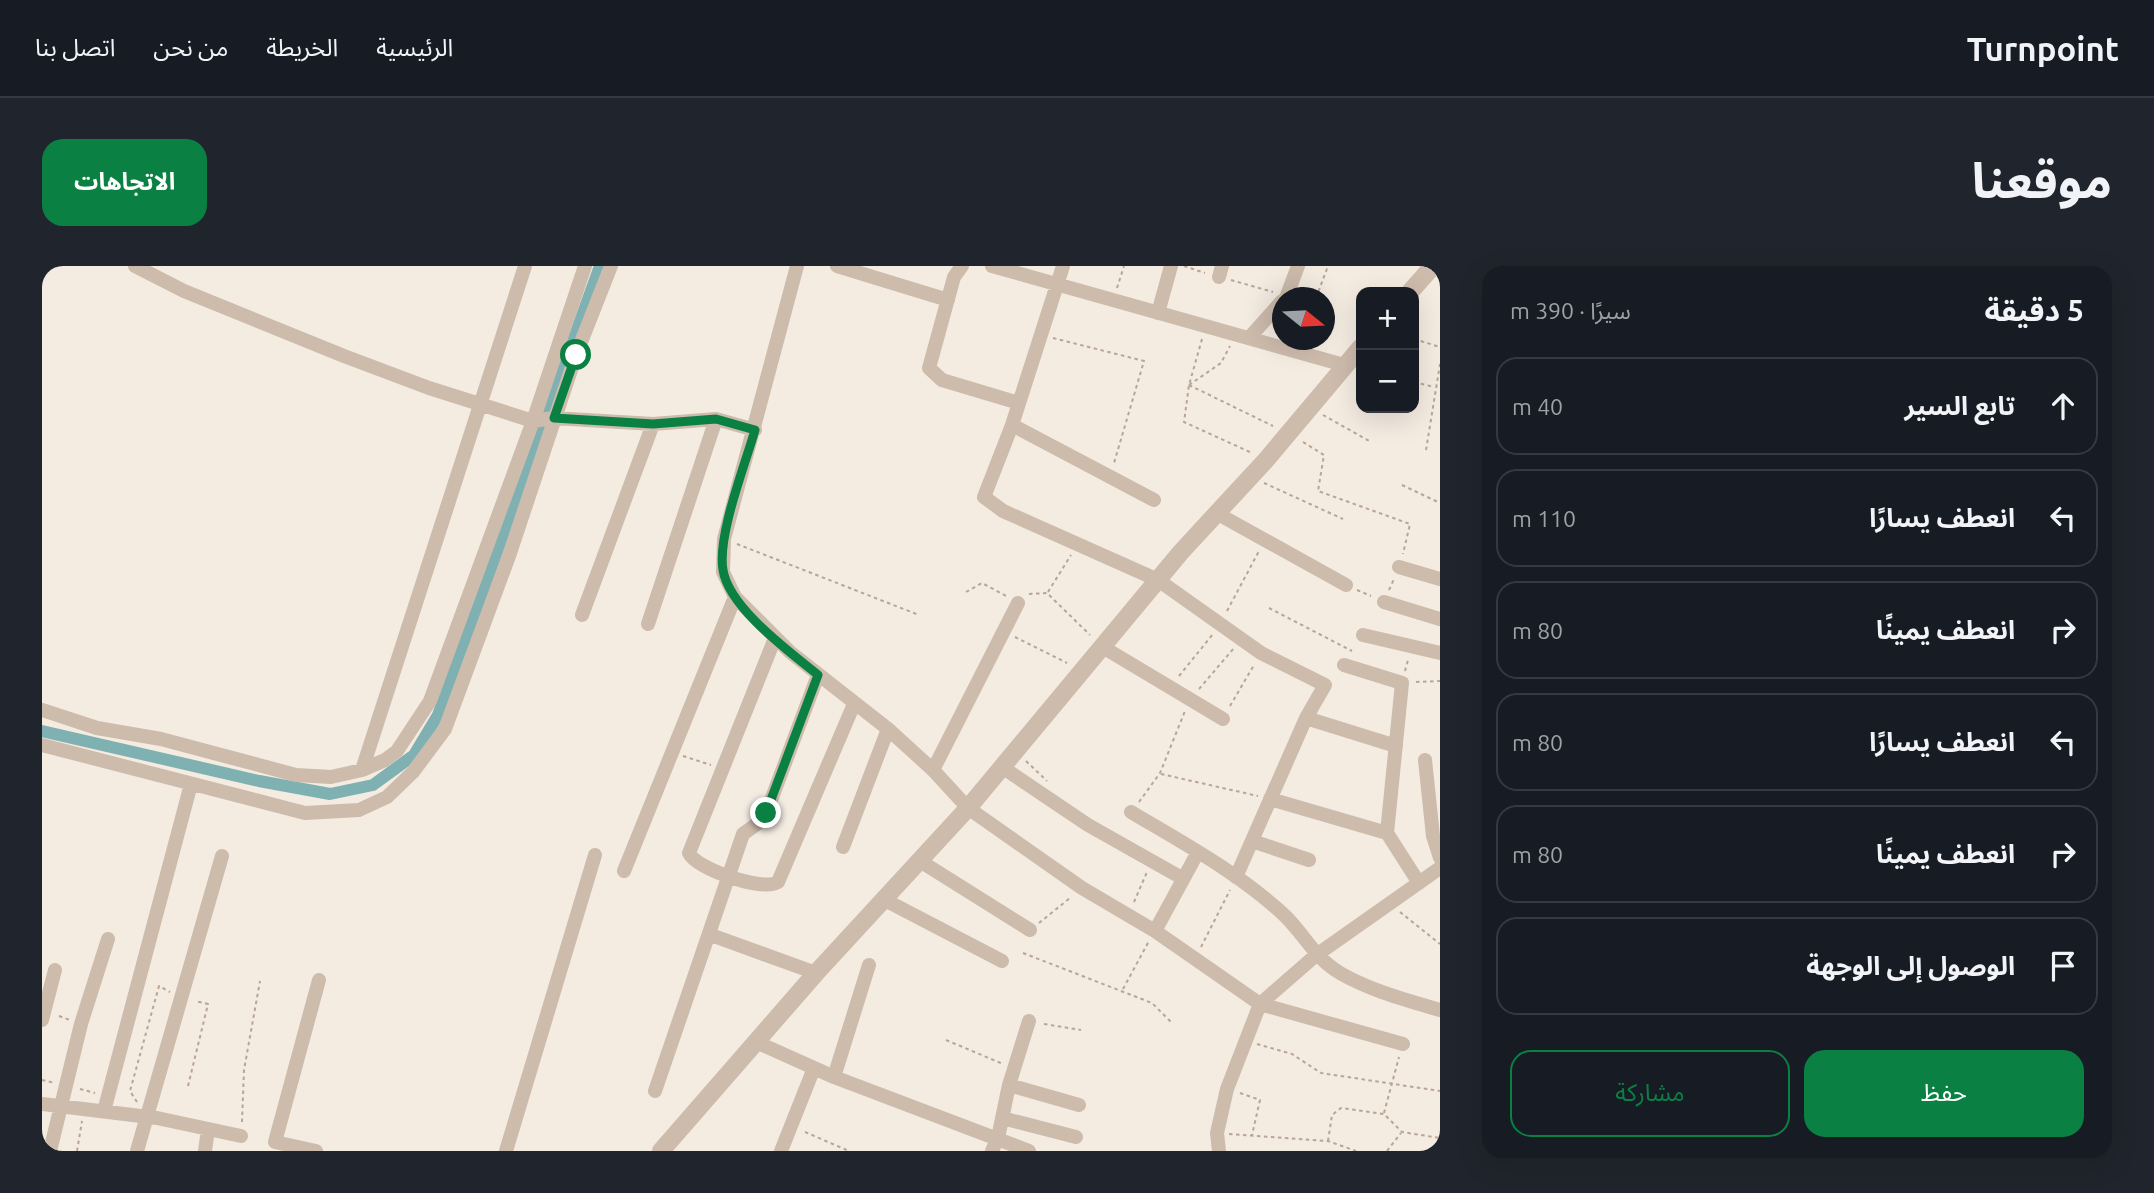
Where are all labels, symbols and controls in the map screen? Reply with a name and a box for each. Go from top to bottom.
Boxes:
text: Turnpoint [1967,30,2119,67]
text: اتصل بنا [35,34,115,61]
text: من نحن [153,34,228,61]
text: الخريطة [266,34,338,61]
text: الرئيسية [376,34,453,61]
button: الاتجاهات [42,139,207,226]
text: موقعنا [1972,152,2112,207]
north arrow [1272,287,1335,350]
map controls [1356,287,1419,413]
button: + [1356,287,1419,350]
text: 5 دقيقة [1984,293,2084,327]
text: سيرًا · 390 m [1510,298,1631,323]
route start [560,339,591,370]
button: − [1356,350,1419,413]
icon: ahead [2044,387,2082,425]
text: تابع السير [1905,391,2015,420]
text: 40 m [1512,394,1563,419]
icon: left [2044,499,2082,537]
text: انعطف يسارًا [1869,503,2015,532]
text: 110 m [1512,506,1576,531]
icon: right [2044,611,2082,649]
text: انعطف يمينًا [1876,615,2015,644]
text: 80 m [1512,618,1563,643]
icon: left [2044,723,2082,761]
text: انعطف يسارًا [1869,727,2015,756]
text: 80 m [1512,730,1563,755]
route end [750,797,781,828]
icon: right [2044,835,2082,873]
text: انعطف يمينًا [1876,839,2015,868]
text: 80 m [1512,842,1563,867]
icon: arrive [2044,947,2082,985]
text: الوصول إلى الوجهة [1806,951,2015,980]
button: مشاركة [1510,1050,1790,1137]
button: حفظ [1804,1050,2084,1137]

